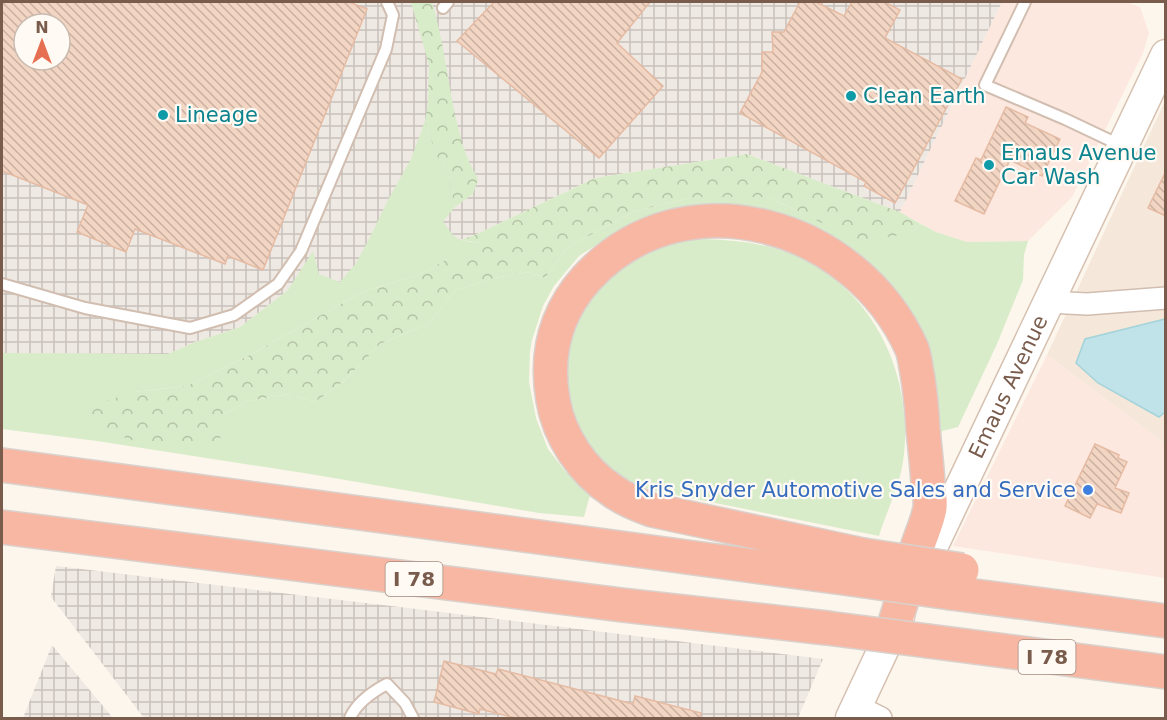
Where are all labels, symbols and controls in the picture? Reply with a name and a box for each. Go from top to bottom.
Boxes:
north arrow [12,12,72,72]
text: N [35,18,49,37]
place label: Clean Earth [863,84,986,108]
marker: Clean Earth [844,89,858,103]
place label: Lineage [175,103,258,127]
marker: Lineage [156,108,170,122]
place label: Emaus Avenue Car Wash [1001,141,1157,189]
marker: Emaus Avenue Car Wash [982,158,996,172]
street label: Emaus Avenue [964,311,1053,462]
place label: Kris Snyder Automotive Sales and Service [635,478,1076,502]
marker: Kris Snyder Automotive Sales and Service [1081,483,1095,497]
road number: I 78 [386,562,442,596]
road number: I 78 [1018,640,1076,674]

